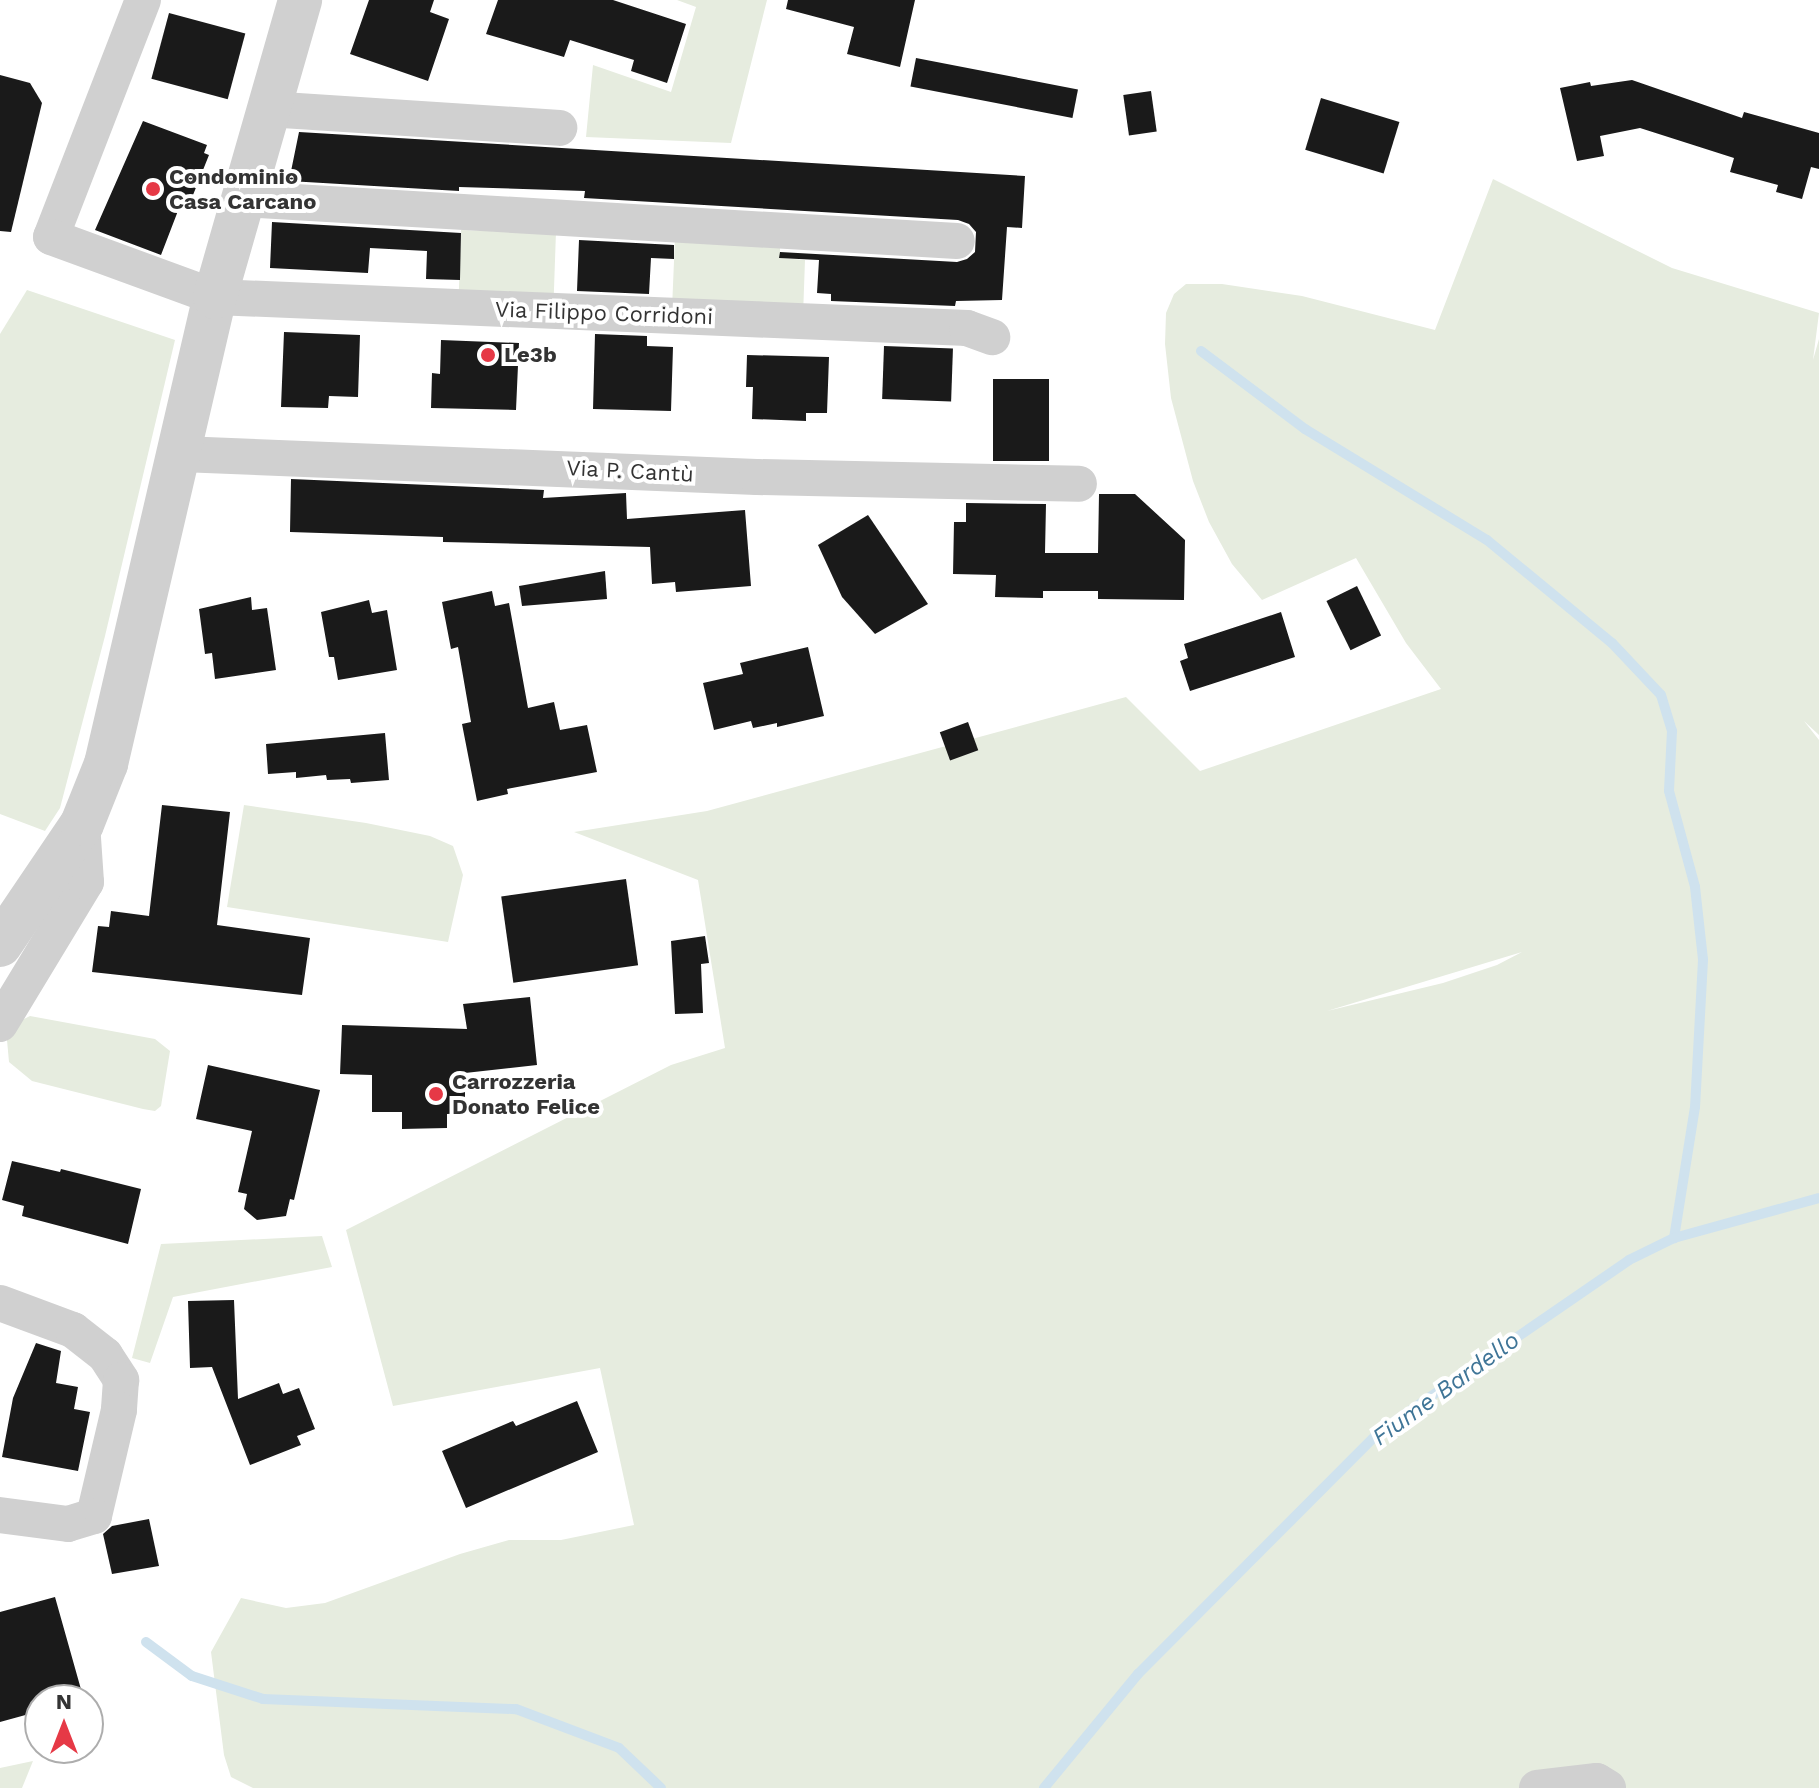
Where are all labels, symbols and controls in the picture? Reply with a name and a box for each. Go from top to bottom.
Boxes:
place label: Condominio Casa Carcano [169,163,317,214]
marker: Condominio Casa Carcano [144,180,162,198]
street label: Via Filippo Corridoni [494,296,714,330]
place label: Le3b [504,342,557,368]
marker: Le3b [479,346,497,364]
street label: Via P. Cantù [565,454,695,488]
place label: Carrozzeria Donato Felice [452,1068,600,1120]
marker: Carrozzeria Donato Felice [427,1085,445,1103]
water label: Fiume Bardello [1367,1326,1525,1452]
north arrow [24,1684,104,1764]
text: N [56,1689,72,1714]

